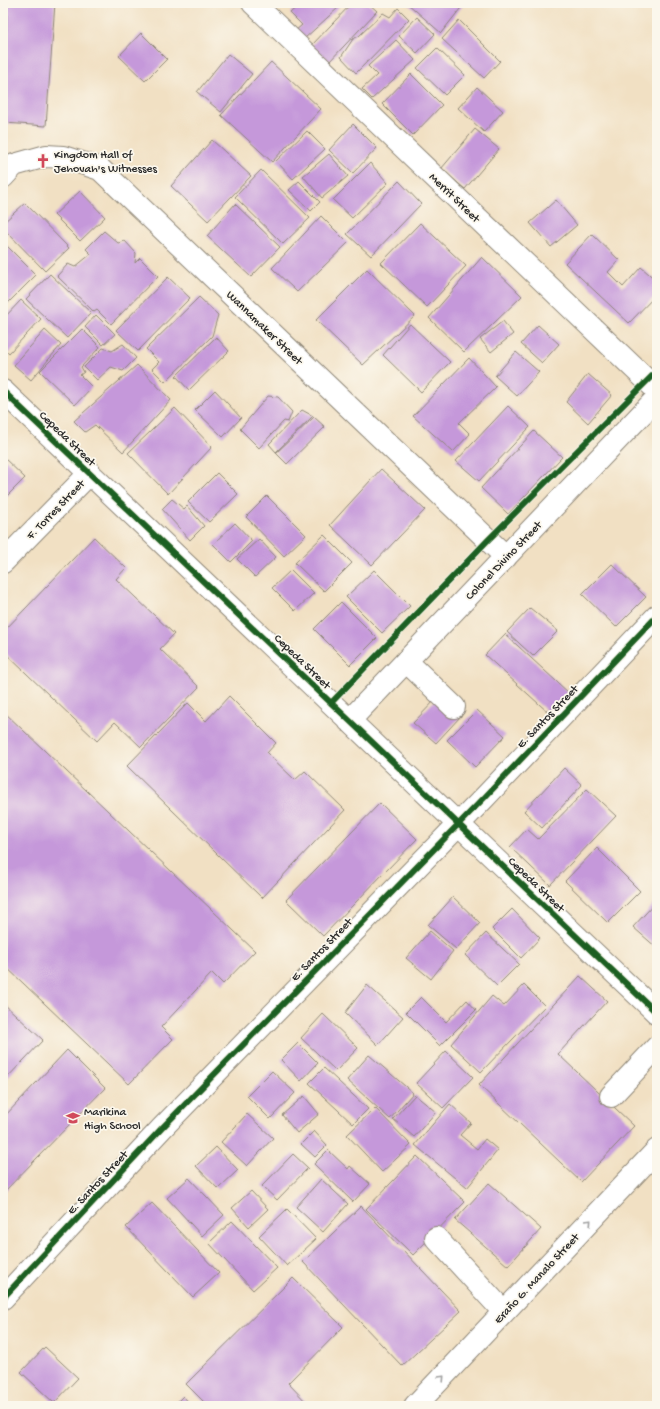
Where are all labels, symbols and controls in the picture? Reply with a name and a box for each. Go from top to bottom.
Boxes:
place label: Kingdom Hall of Jehovah's Witnesses [54,149,158,177]
church icon: Kingdom Hall of Jehovah's Witnesses [35,153,51,169]
street label: Merrit Street [425,171,483,227]
street label: Wannamaker Street [223,288,305,369]
street label: Cepeda Street [35,409,99,471]
street label: F. Torres Street [24,477,89,544]
street label: Colonel Divino Street [463,518,546,604]
street label: Cepeda Street [270,632,334,694]
street label: E. Santos Street [515,682,583,752]
street label: Cepeda Street [504,855,568,917]
street label: E. Santos Street [289,915,357,985]
place label: Marikina High School [84,1106,141,1134]
school or university icon: Marikina High School [65,1110,81,1126]
street label: E. Santos Street [65,1148,132,1218]
one-way arrow [584,1219,592,1227]
street label: Eraño G. Manalo Street [492,1230,584,1327]
one-way arrow [437,1375,445,1383]

